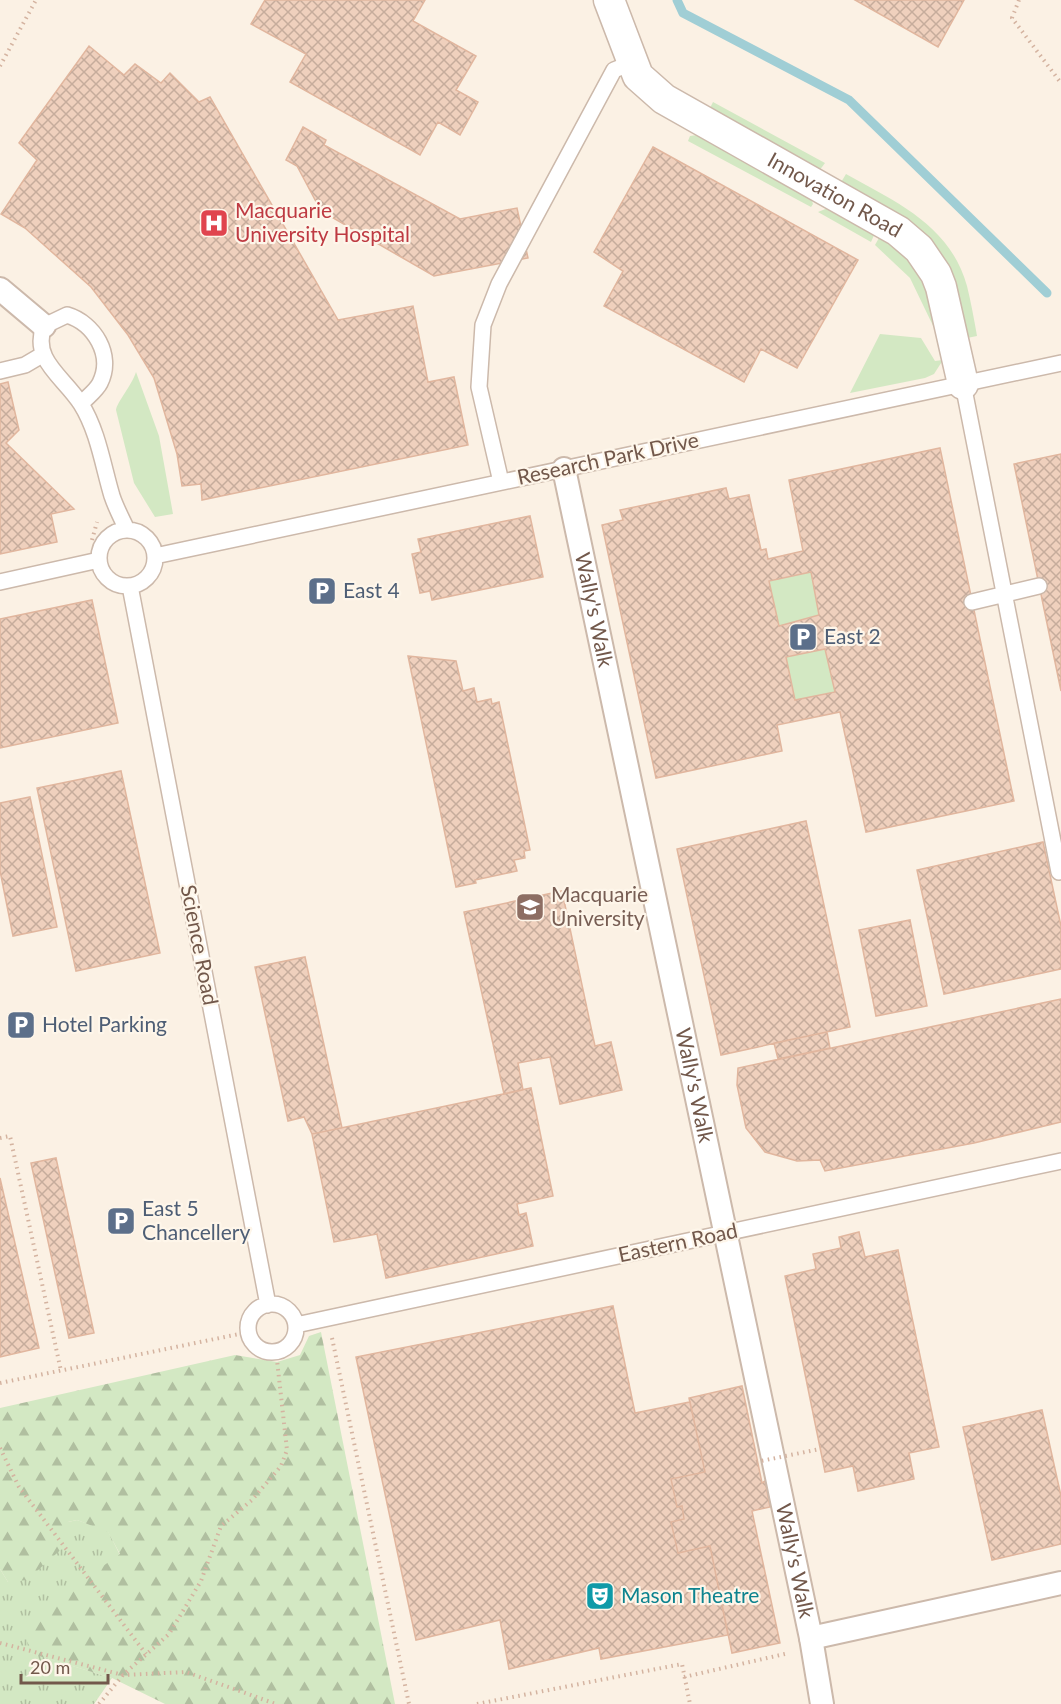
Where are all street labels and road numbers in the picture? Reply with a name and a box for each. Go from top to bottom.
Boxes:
street label: Innovation Road [764,146,907,242]
street label: Research Park Drive [515,426,701,489]
street label: Wally's Walk [571,550,620,670]
street label: Science Road [177,882,224,1007]
street label: Wally's Walk [671,1025,720,1145]
street label: Eastern Road [616,1217,740,1266]
street label: Wally's Walk [772,1501,821,1621]

